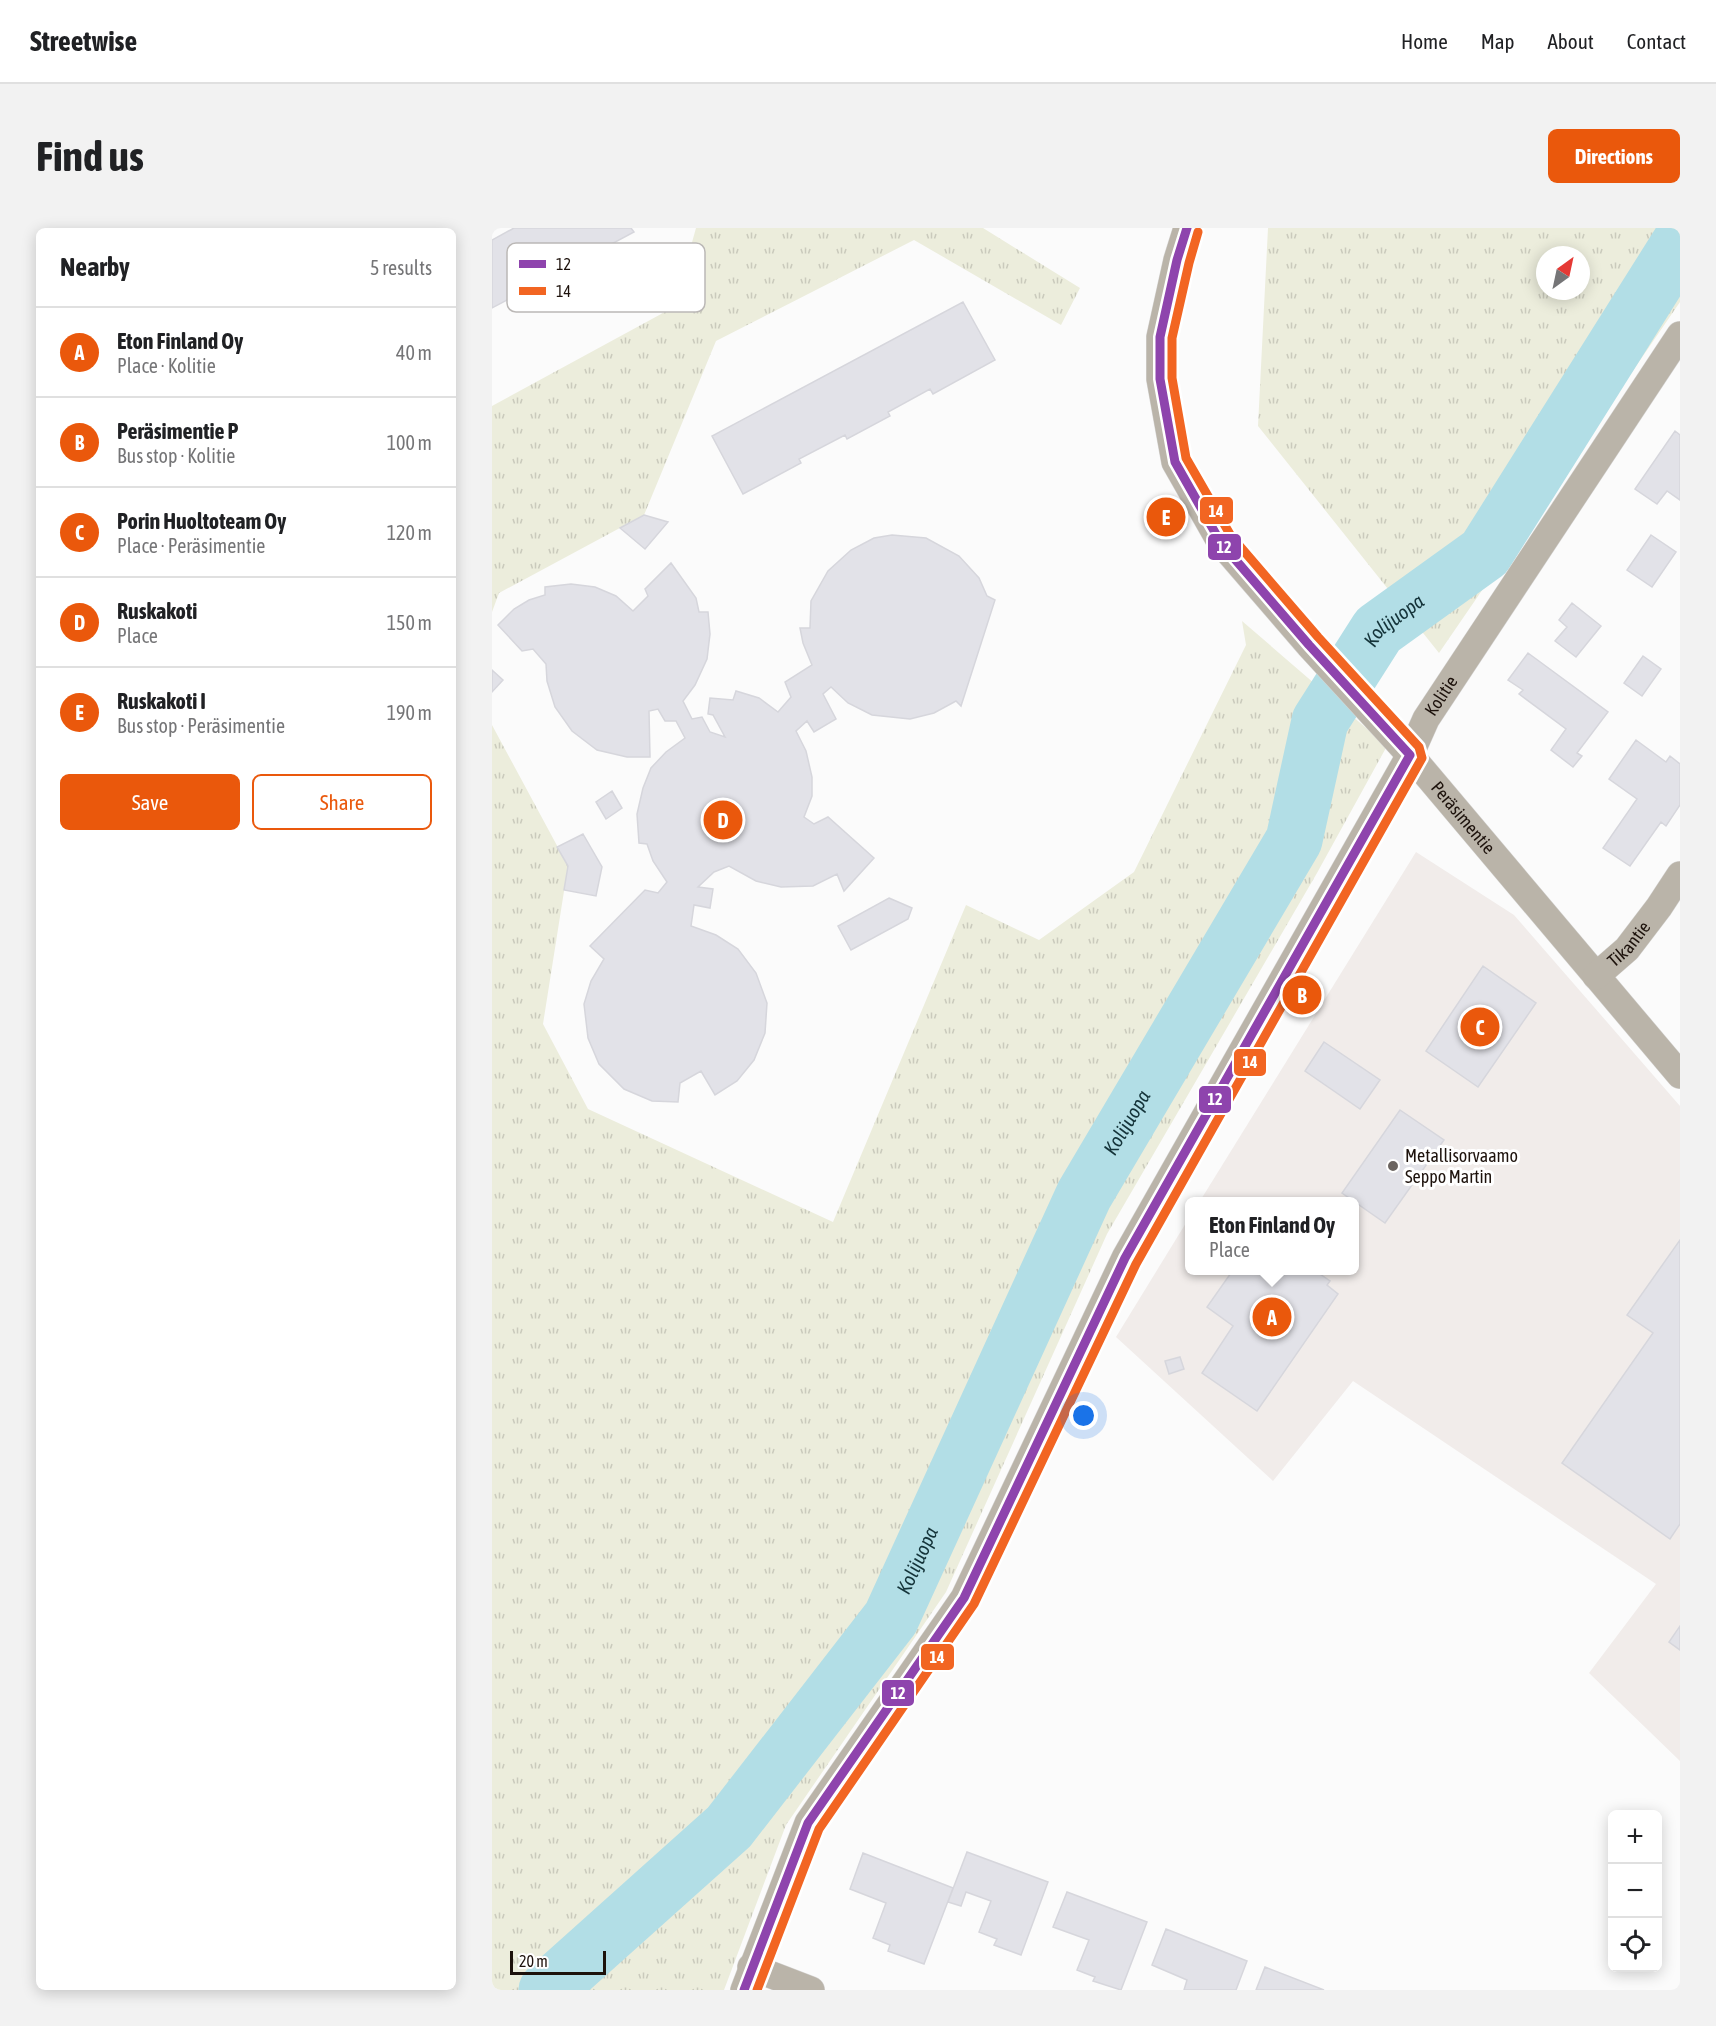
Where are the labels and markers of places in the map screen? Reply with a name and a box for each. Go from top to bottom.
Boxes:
pin: E [1146,494,1186,540]
pin: D [704,798,742,842]
pin: B [1282,972,1322,1017]
pin: C [1460,1004,1500,1050]
place label: Metallisorvaamo Seppo Martin [1405,1145,1518,1187]
marker: Metallisorvaamo Seppo Martin [1386,1159,1400,1173]
pin: A [1252,1294,1292,1340]

